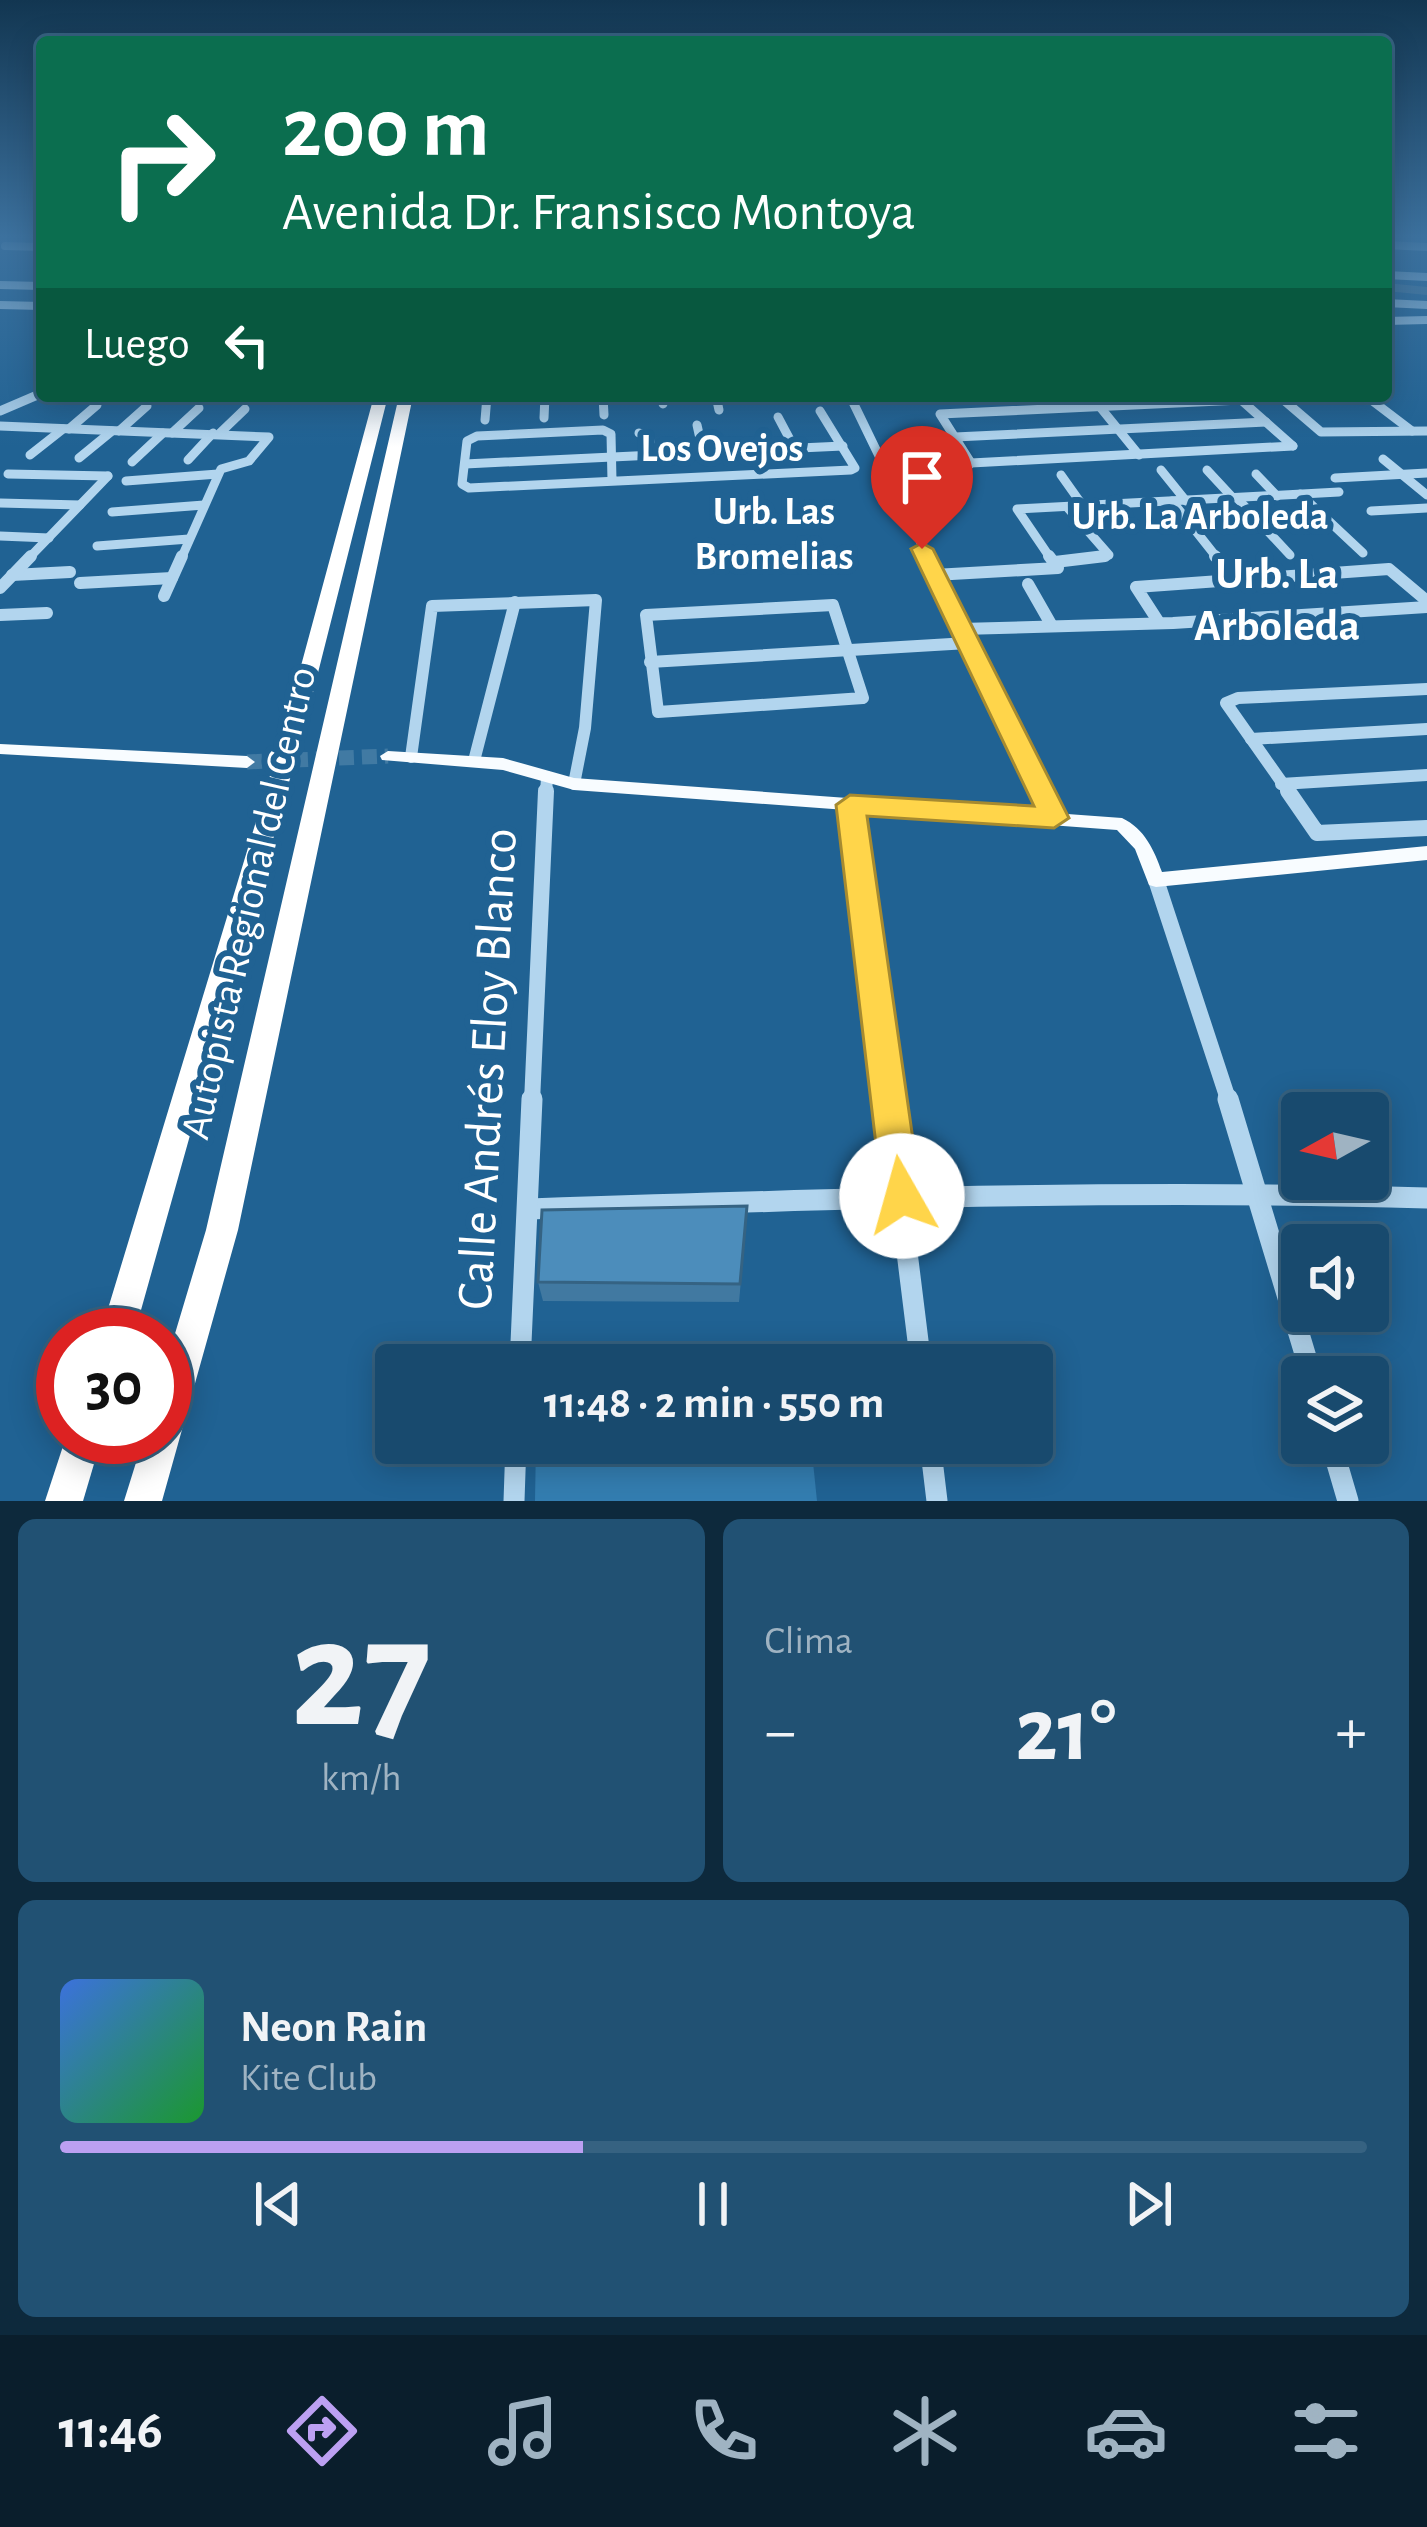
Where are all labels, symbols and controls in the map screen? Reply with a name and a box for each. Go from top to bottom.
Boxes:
icon: right [84,84,240,240]
text: 200 m [282,88,490,172]
text: Avenida Dr. Fransisco Montoya [282,186,916,240]
icon: left [214,312,280,378]
text: Luego [84,322,190,367]
pin [871,426,973,549]
district label: Los Ovejos [641,430,803,469]
icon: arrive [889,444,955,510]
district label: Urb. Las Bromelias [695,493,853,577]
district label: Urb. La Arboleda [1072,498,1328,537]
district label: Urb. La Arboleda [1194,552,1360,649]
street label: Autopista Regional del Centro [174,663,324,1143]
street label: Calle Andrés Eloy Blanco [450,827,526,1311]
north arrow [1281,1092,1389,1200]
map controls [1281,1092,1389,1464]
position arrow [839,1133,965,1259]
button: sound [1281,1224,1389,1332]
speed limit sign: 30 [36,1308,192,1464]
button: layers [1281,1356,1389,1464]
text: 11:48 · 2 min · 550 m [544,1381,884,1426]
text: 27 [291,1599,432,1755]
text: Clima [765,1622,853,1661]
text: 21° [1015,1687,1116,1777]
text: − [765,1699,796,1765]
text: + [1335,1699,1367,1765]
text: km/h [321,1759,401,1798]
text: Neon Rain [240,2005,427,2050]
text: Kite Club [240,2059,377,2098]
icon: previous [245,2171,311,2237]
icon: pause [680,2171,746,2237]
icon: next [1116,2171,1182,2237]
icon: directions [280,2389,364,2473]
icon: music [481,2389,565,2473]
icon: phone [682,2389,766,2473]
icon: climate [883,2389,967,2473]
icon: car [1084,2389,1168,2473]
icon: filters [1284,2389,1368,2473]
text: 11:46 [58,2404,163,2458]

